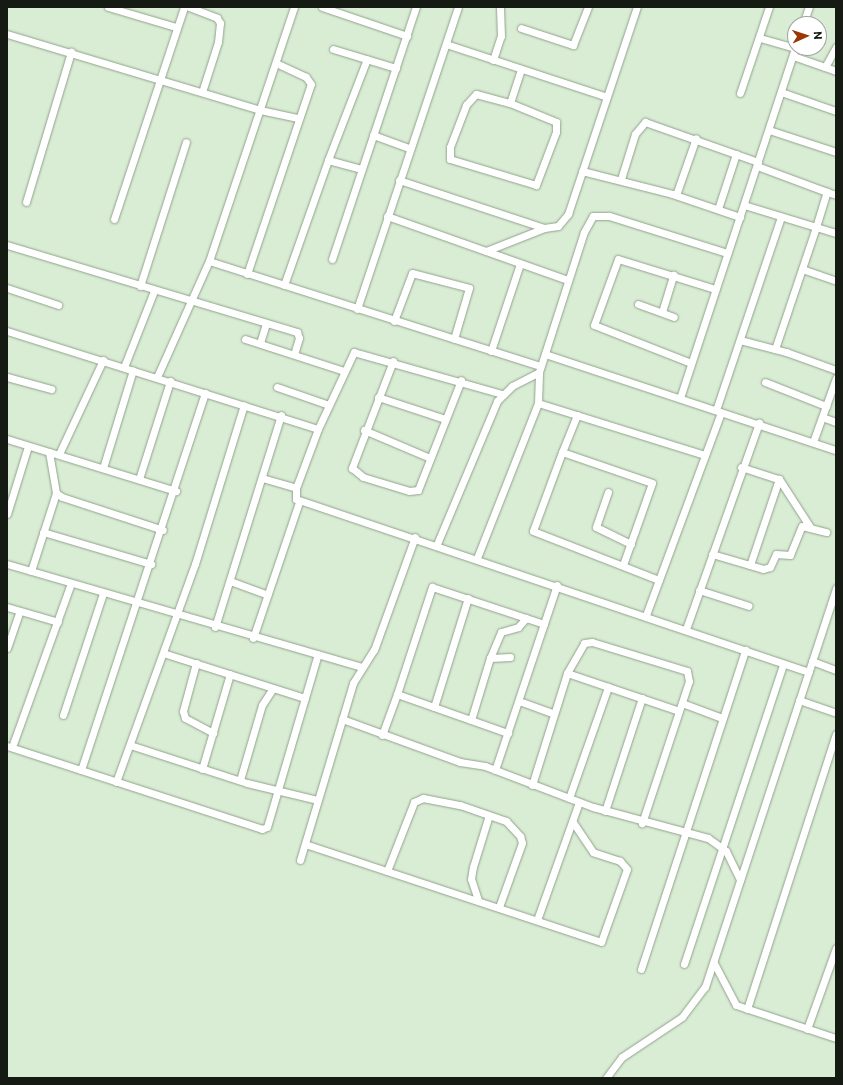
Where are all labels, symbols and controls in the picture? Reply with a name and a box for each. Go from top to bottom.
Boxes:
north arrow [787,16,827,56]
text: N [812,31,825,40]

